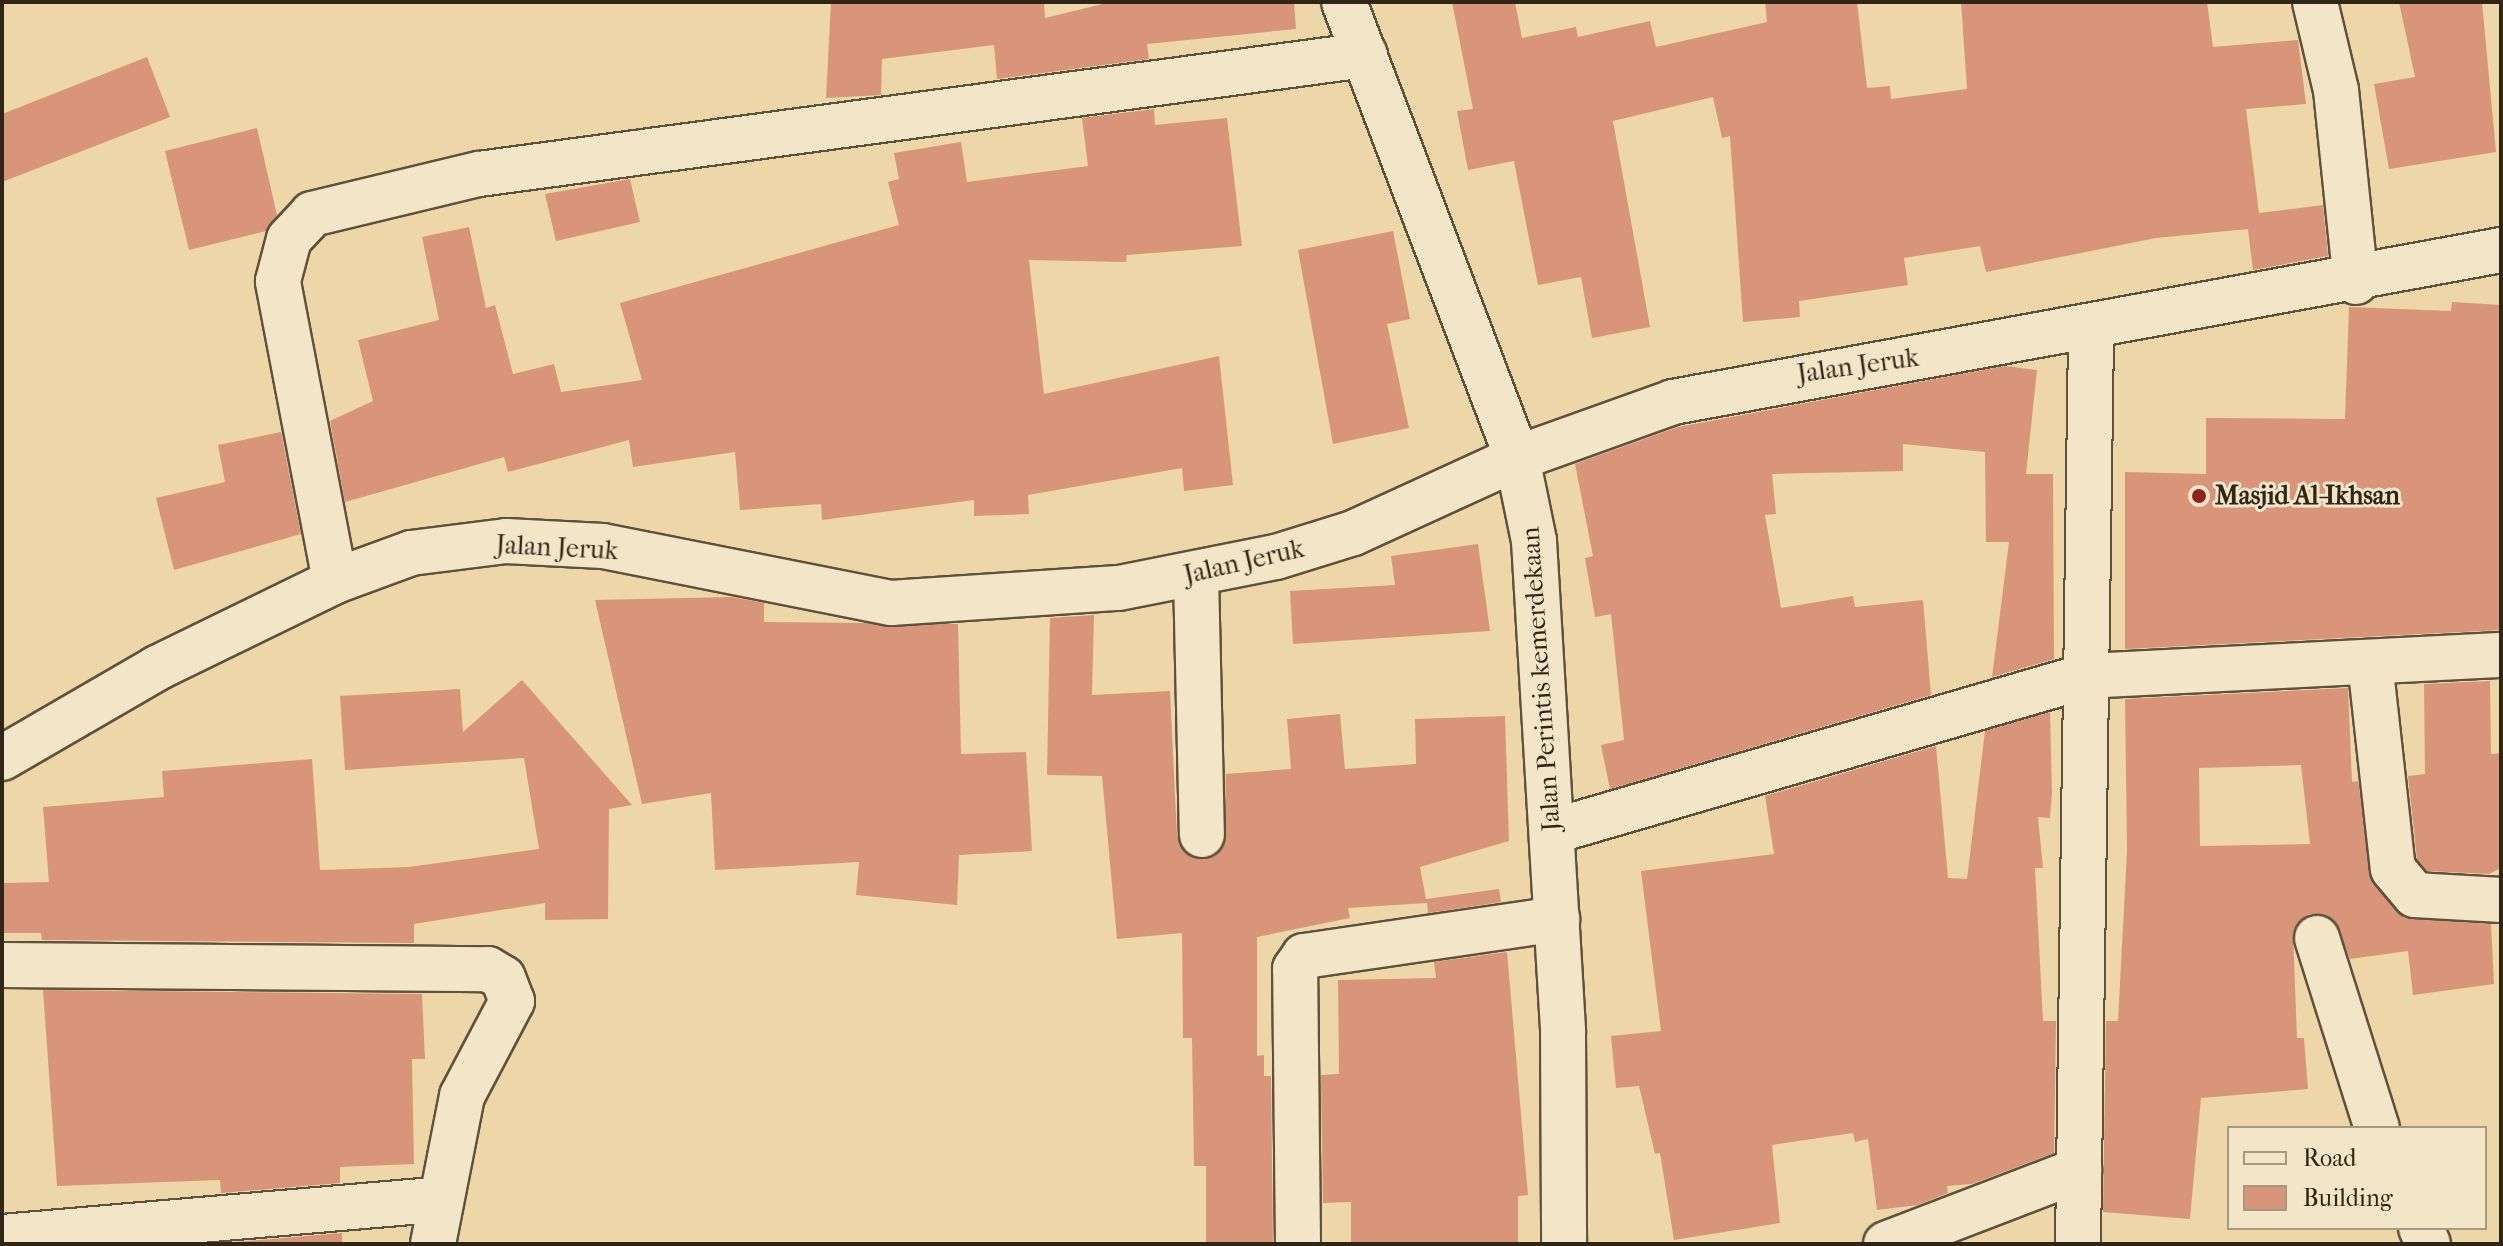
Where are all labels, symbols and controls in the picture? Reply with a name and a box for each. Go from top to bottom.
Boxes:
street label: Jalan Jeruk [1795,342,1921,390]
place label: Masjid Al-Ikhsan [2215,480,2400,512]
marker: Masjid Al-Ikhsan [2190,487,2208,505]
street label: Jalan Perintis kemerdekaan [1515,526,1567,832]
street label: Jalan Jeruk [495,529,619,567]
street label: Jalan Jeruk [1181,533,1307,591]
legend [2227,1126,2487,1230]
text: Road [2303,1144,2356,1172]
text: Building [2303,1184,2393,1212]

